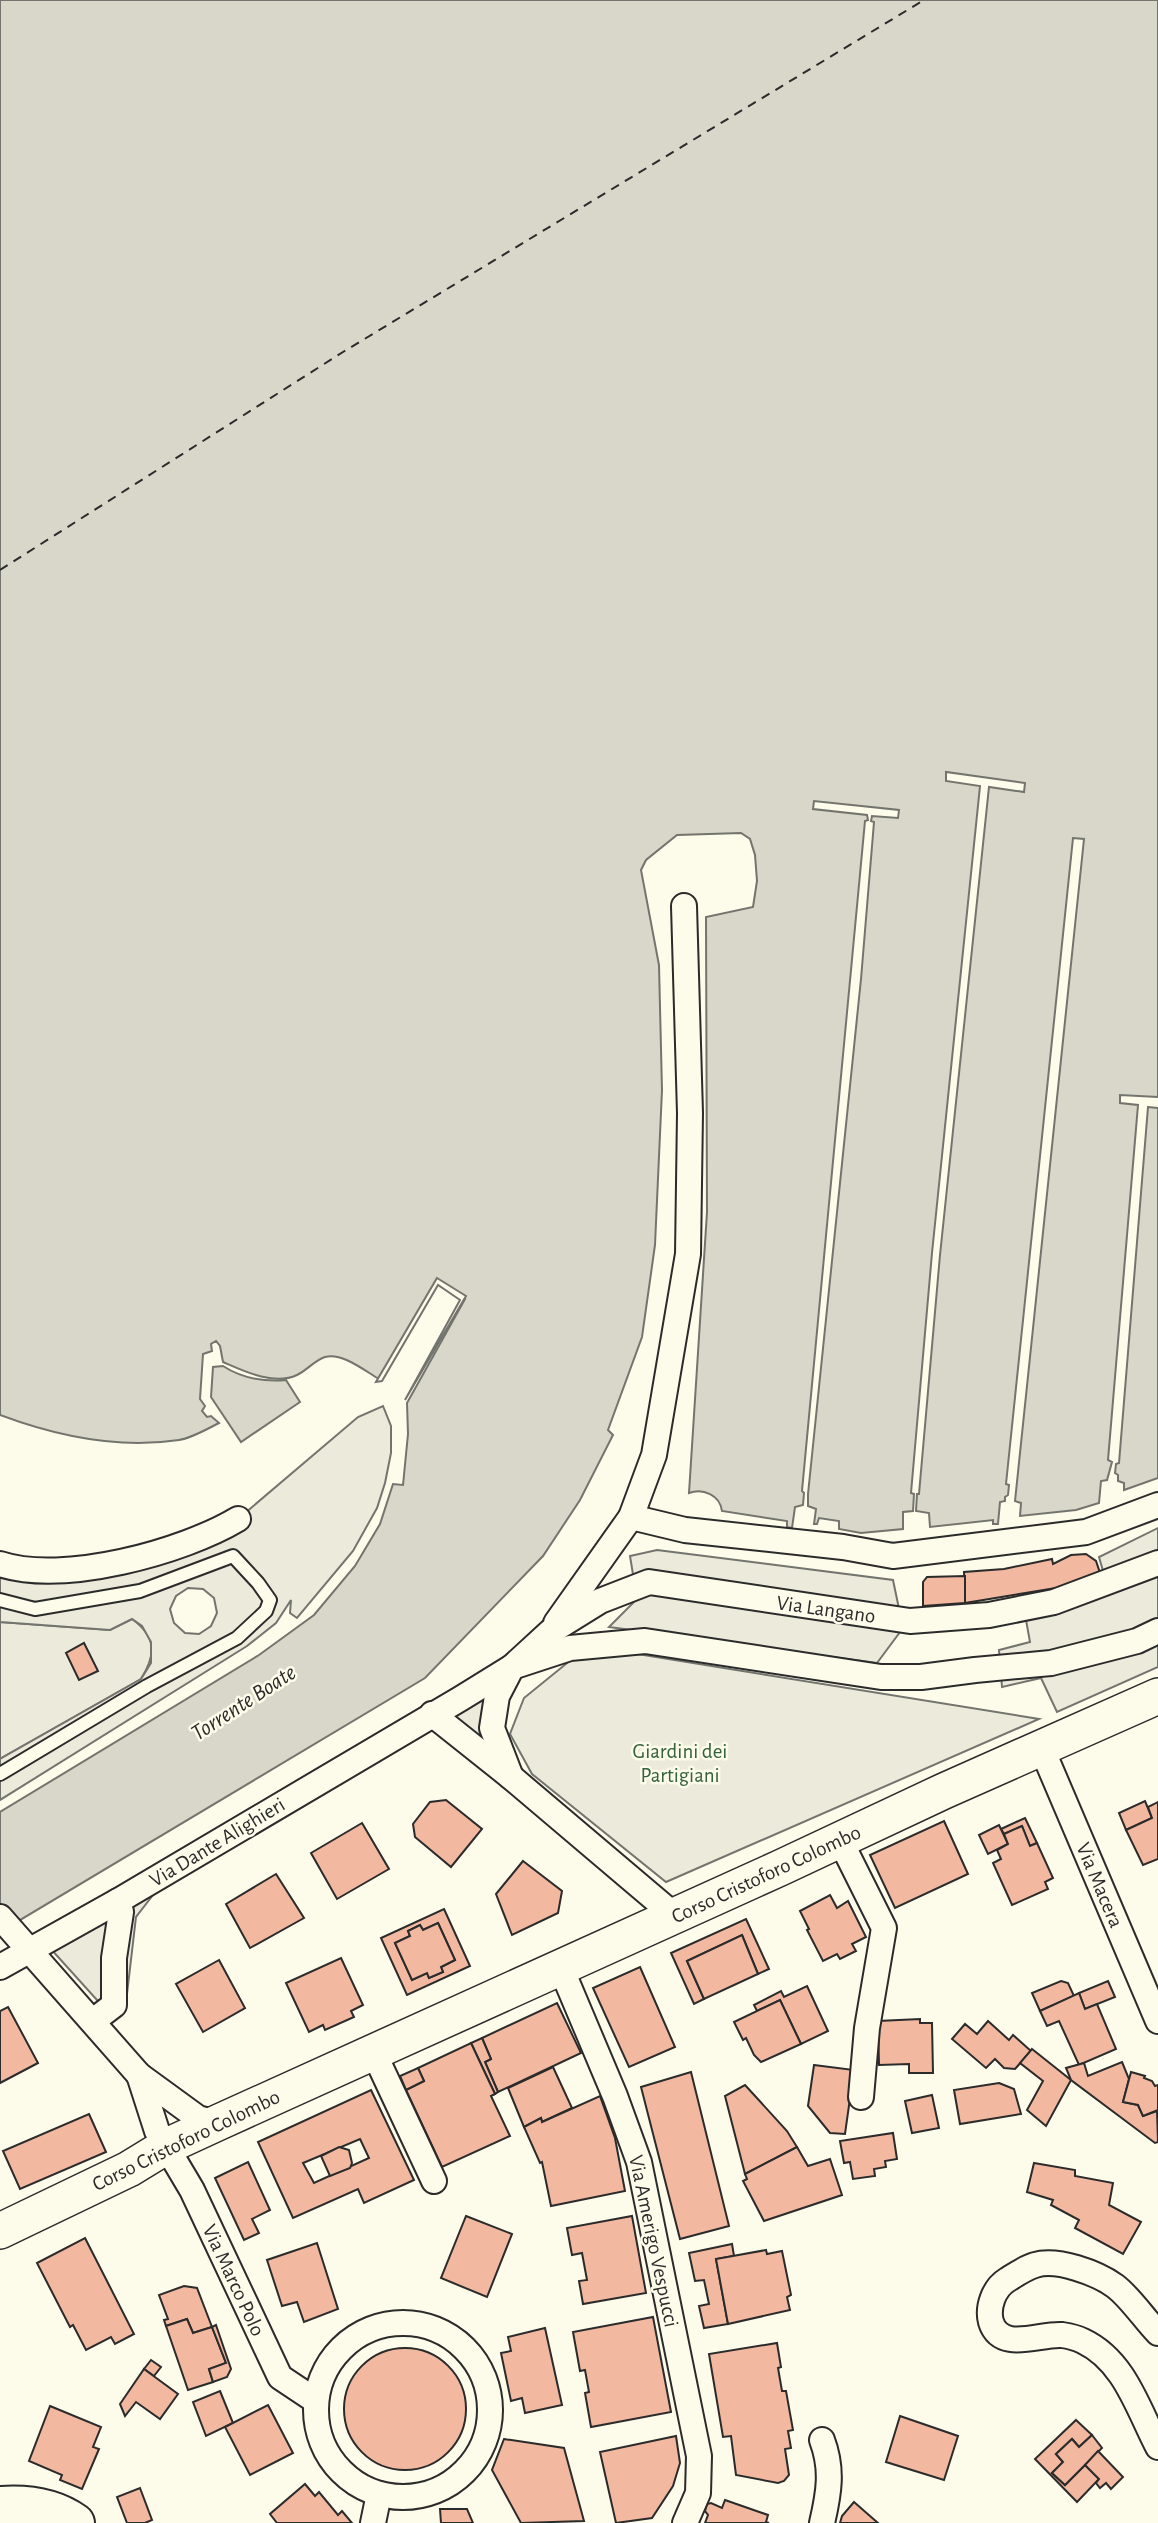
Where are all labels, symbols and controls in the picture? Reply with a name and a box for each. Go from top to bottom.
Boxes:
street label: Via Langano [775,1592,877,1627]
water label: Torrente Boate [187,1661,300,1745]
park label: Giardini dei Partigiani [633,1741,727,1786]
street label: Via Dante Alighieri [146,1794,289,1891]
street label: Corso Cristoforo Colombo [668,1821,864,1927]
street label: Via Macera [1072,1840,1127,1931]
street label: Corso Cristoforo Colombo [89,2086,283,2195]
street label: Via Amerigo Vespucci [625,2153,682,2329]
street label: Via Marco Polo [199,2221,269,2339]

